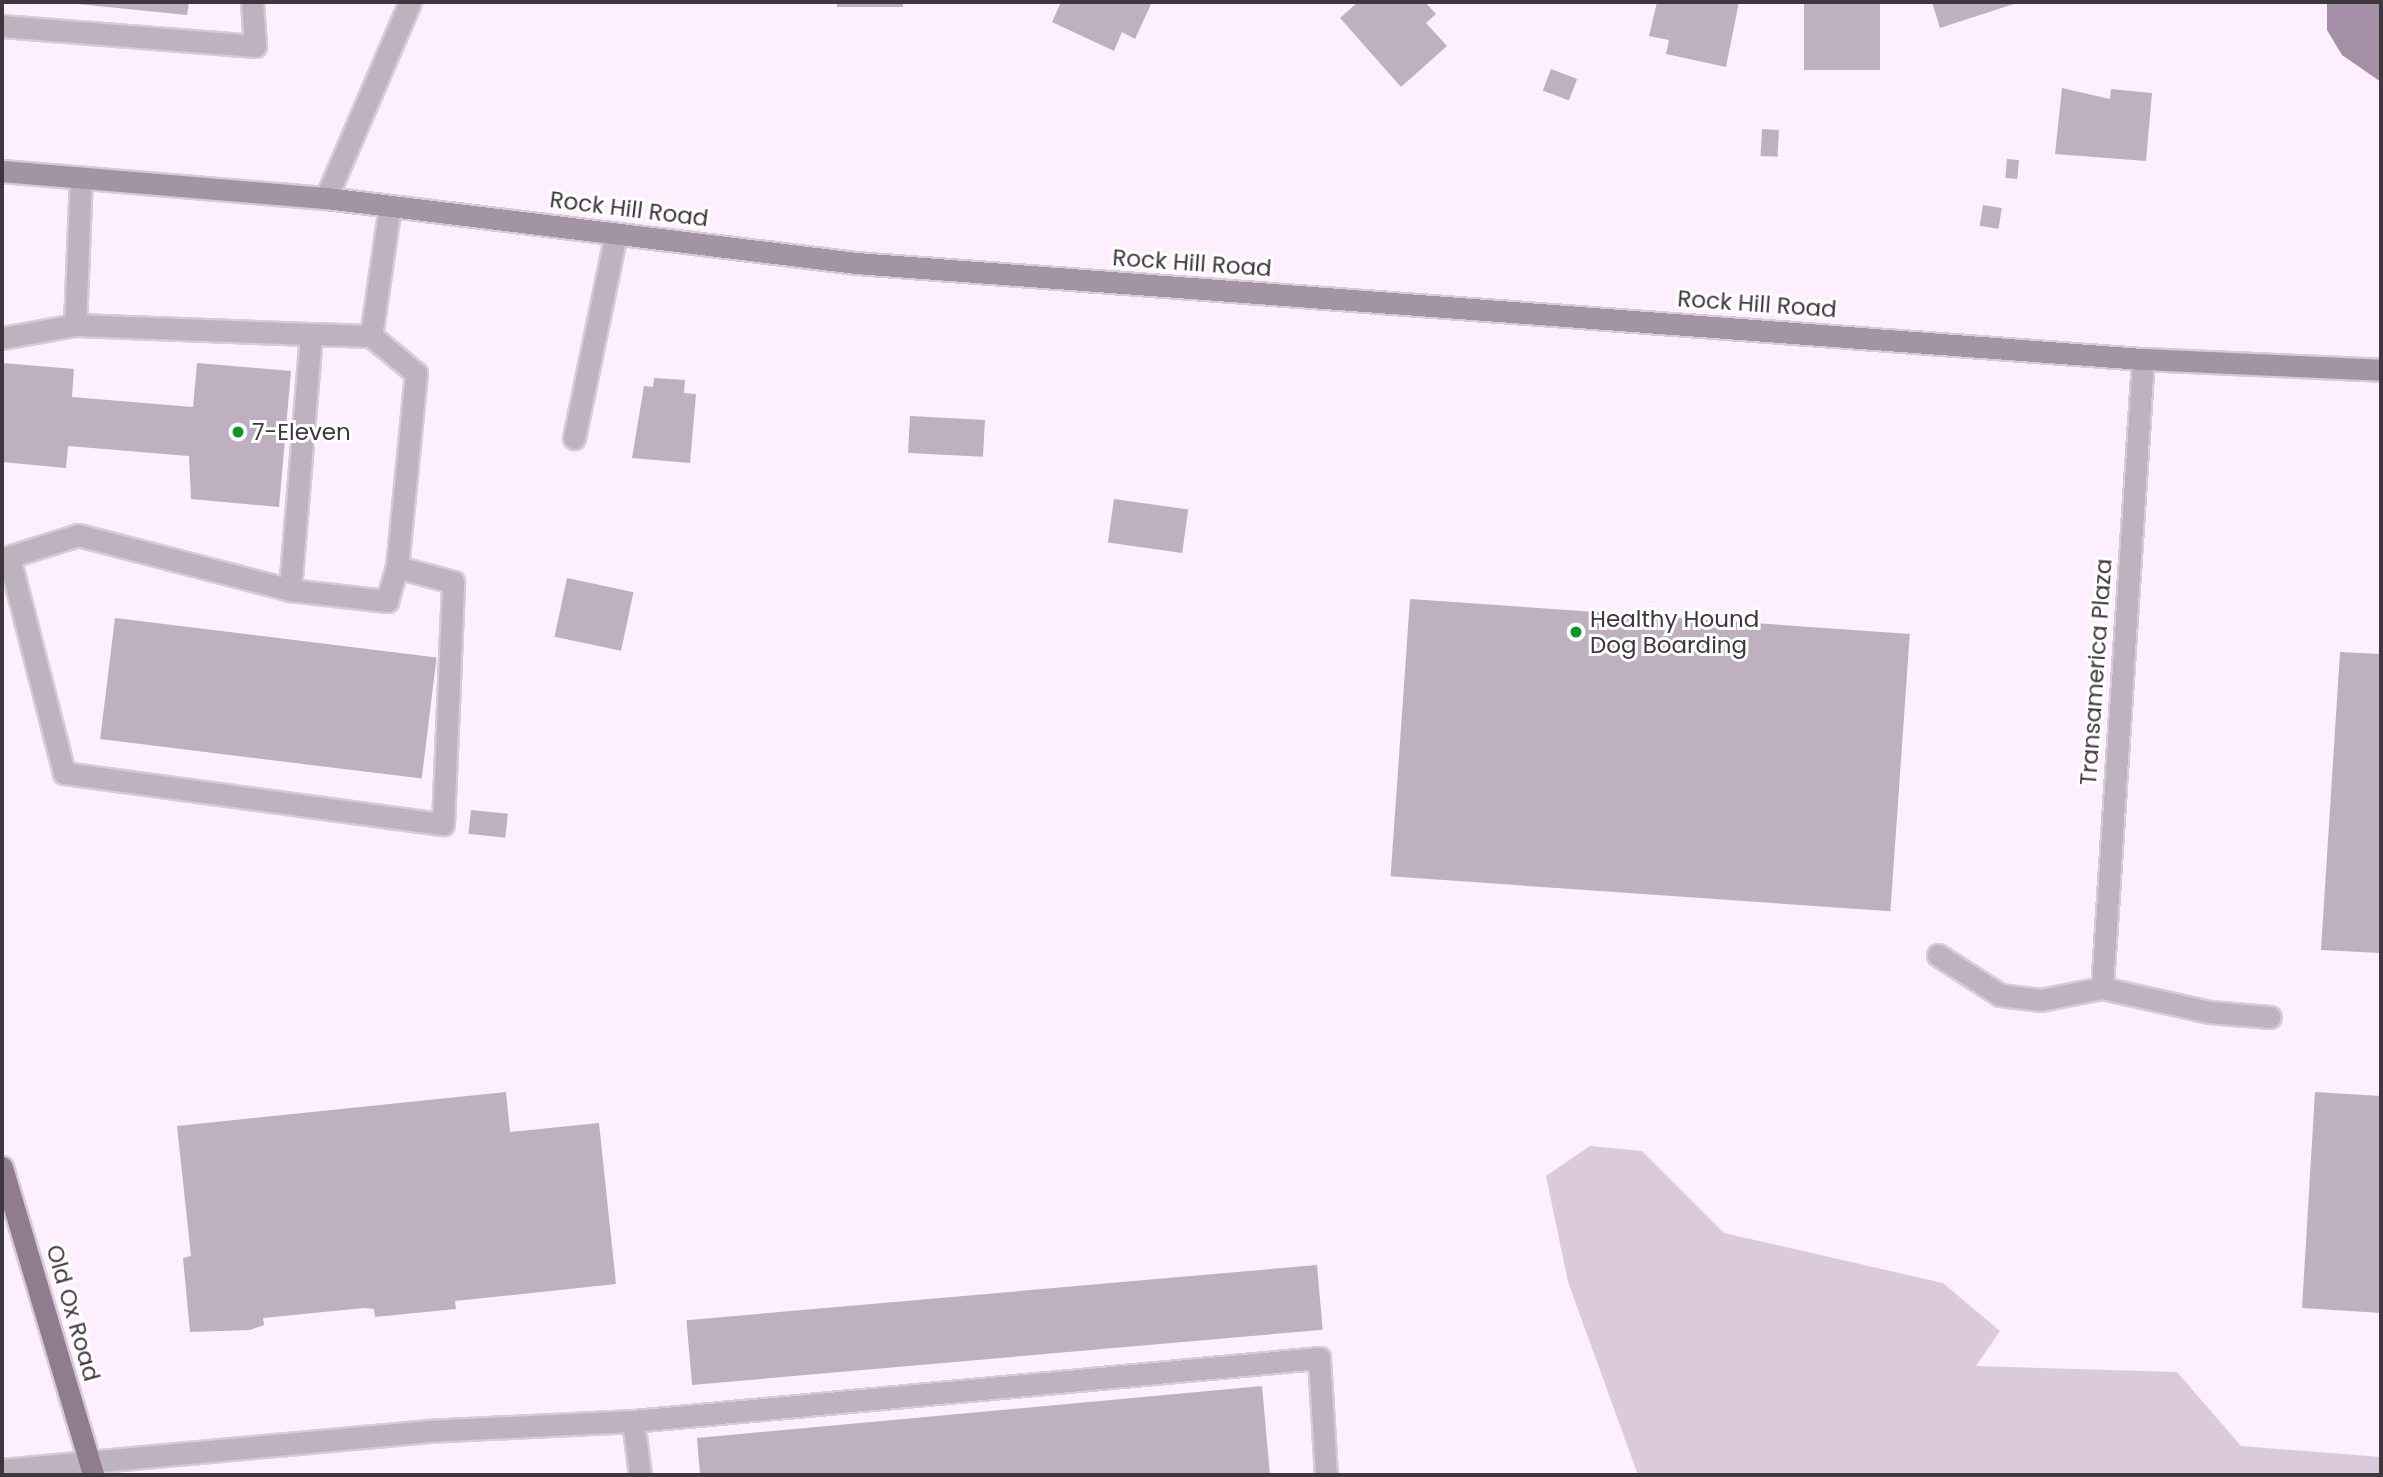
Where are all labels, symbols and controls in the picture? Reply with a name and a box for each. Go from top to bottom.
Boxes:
street label: Rock Hill Road [548,186,710,232]
street label: Rock Hill Road [1111,244,1273,282]
street label: Rock Hill Road [1676,285,1838,323]
place label: 7-Eleven [252,418,351,446]
marker: 7-Eleven [230,424,246,440]
street label: Transamerica Plaza [2074,558,2118,786]
place label: Healthy Hound Dog Boarding [1590,605,1759,659]
marker: Healthy Hound Dog Boarding [1568,624,1584,640]
street label: Old Ox Road [40,1242,106,1384]

